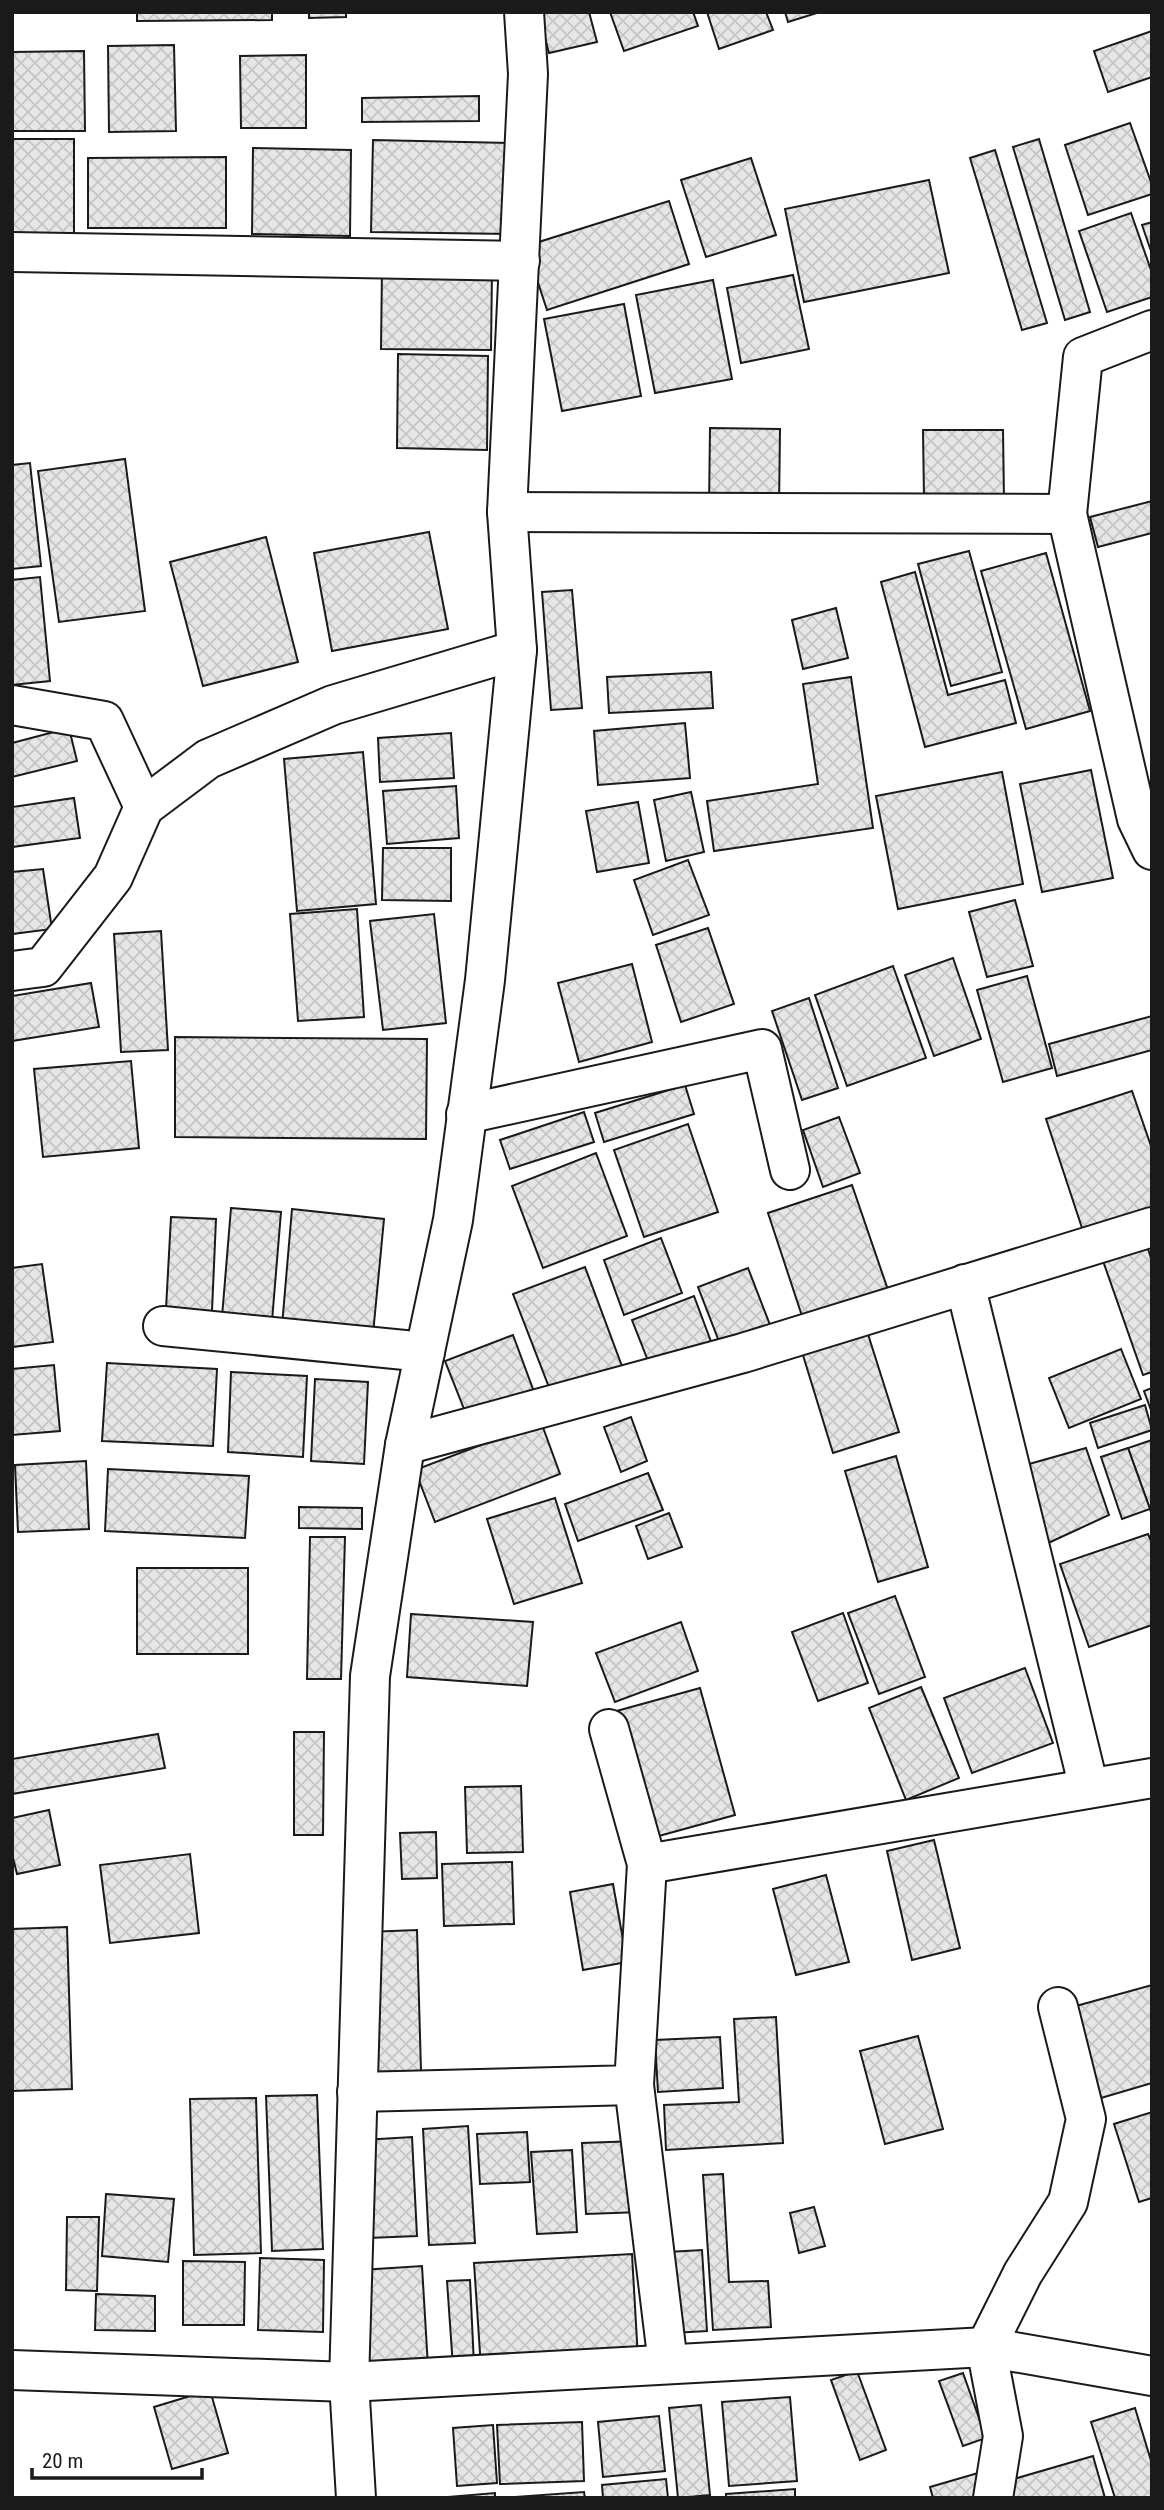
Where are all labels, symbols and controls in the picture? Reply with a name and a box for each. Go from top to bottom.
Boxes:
scale bar [32,2436,201,2480]
text: 20 m [42,2449,83,2473]

